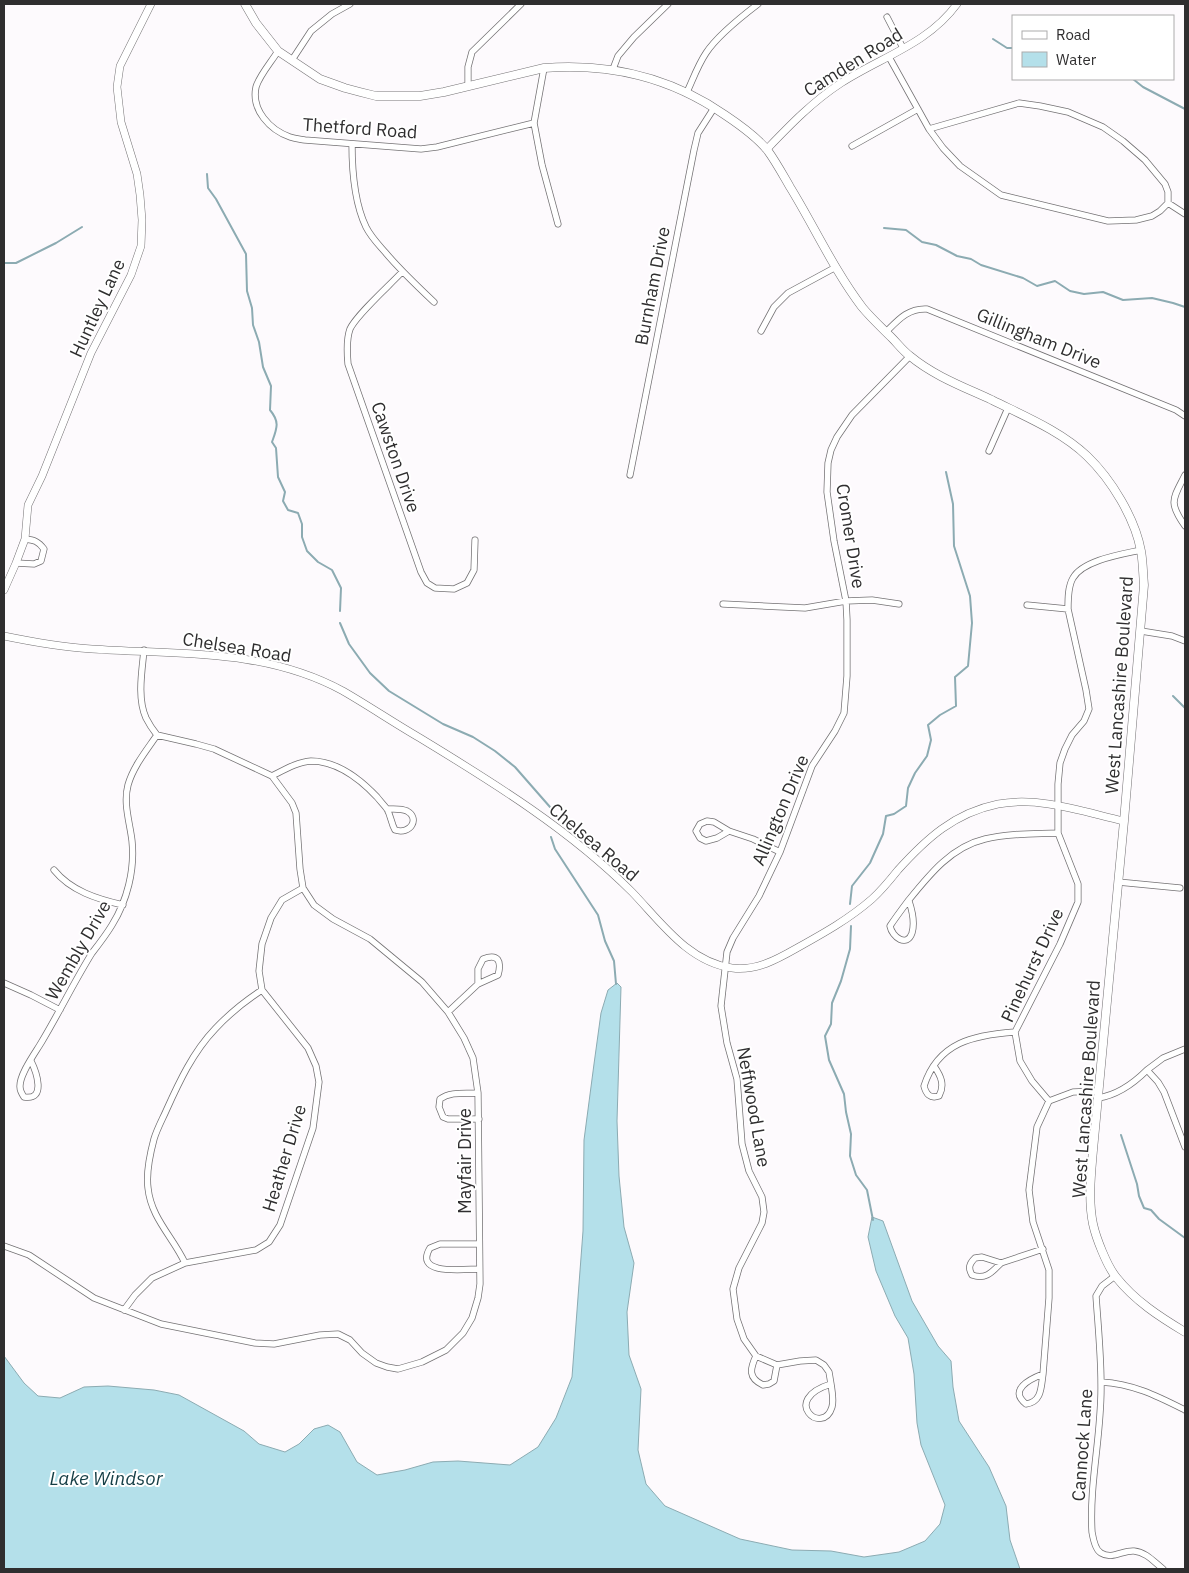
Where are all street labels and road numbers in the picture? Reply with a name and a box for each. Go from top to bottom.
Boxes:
street label: Camden Road [799,22,907,102]
street label: Thetford Road [302,113,418,143]
street label: Burnham Drive [629,225,675,347]
street label: Huntley Lane [64,255,130,361]
street label: Gillingham Drive [973,303,1105,374]
street label: Cawston Drive [366,399,426,516]
street label: Cromer Drive [831,482,871,590]
street label: West Lancashire Boulevard [1100,575,1138,795]
street label: Chelsea Road [181,627,293,667]
street label: Allington Drive [746,751,814,869]
street label: Chelsea Road [544,798,644,886]
street label: Wembly Drive [40,896,116,1004]
street label: Pinehurst Drive [995,904,1069,1026]
street label: West Lancashire Boulevard [1067,979,1105,1199]
street label: Neffwood Lane [732,1045,776,1169]
street label: Heather Drive [257,1101,311,1215]
street label: Mayfair Drive [453,1108,476,1214]
street label: Cannock Lane [1067,1388,1097,1502]

